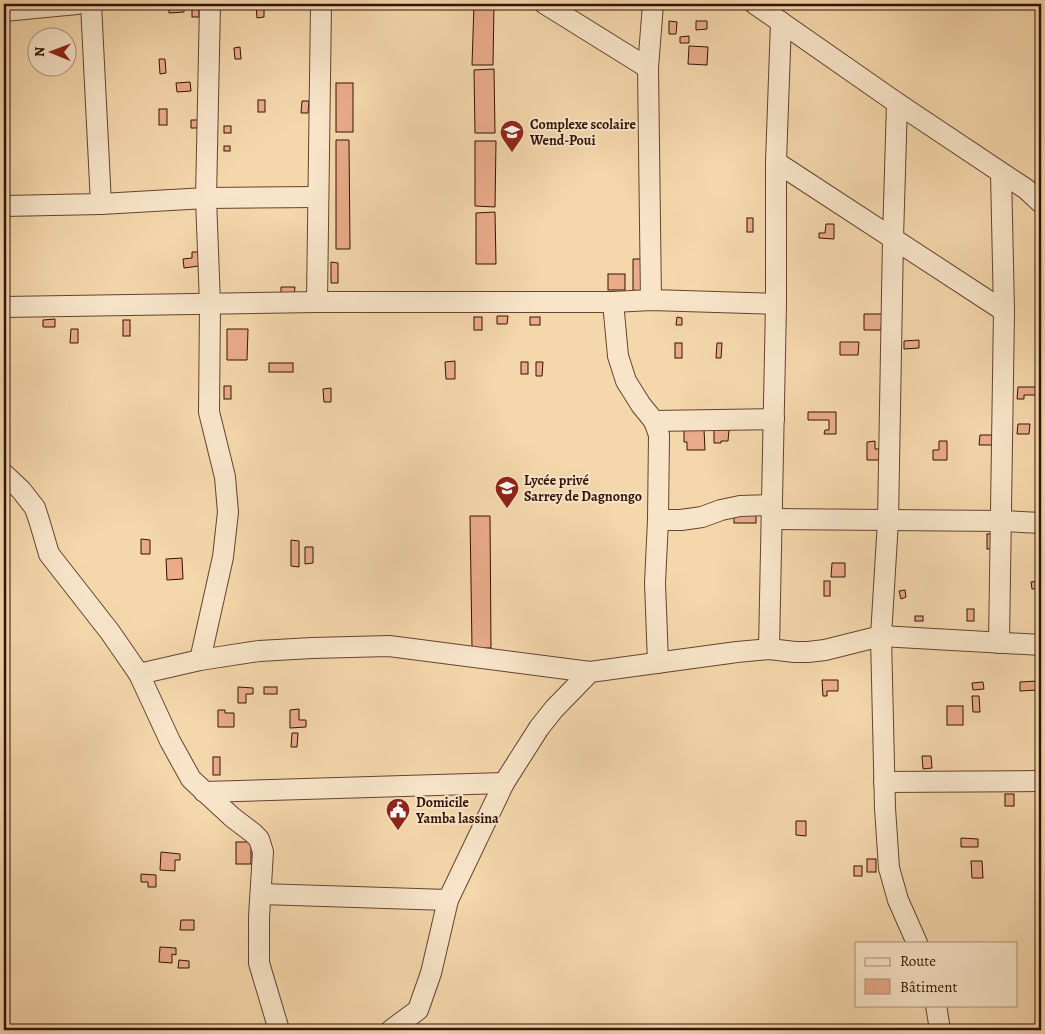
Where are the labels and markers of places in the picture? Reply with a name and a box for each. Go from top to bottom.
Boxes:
place label: Complexe scolaire Wend-Poui [529,115,636,150]
school or university icon: Complexe scolaire Wend-Poui [499,119,525,153]
place label: Lycée privé Sarrey de Dagnongo [524,471,642,506]
school or university icon: Lycée privé Sarrey de Dagnongo [494,475,520,509]
place label: Domicile Yamba lassina [415,793,499,828]
public building icon: Domicile Yamba lassina [385,797,411,831]

